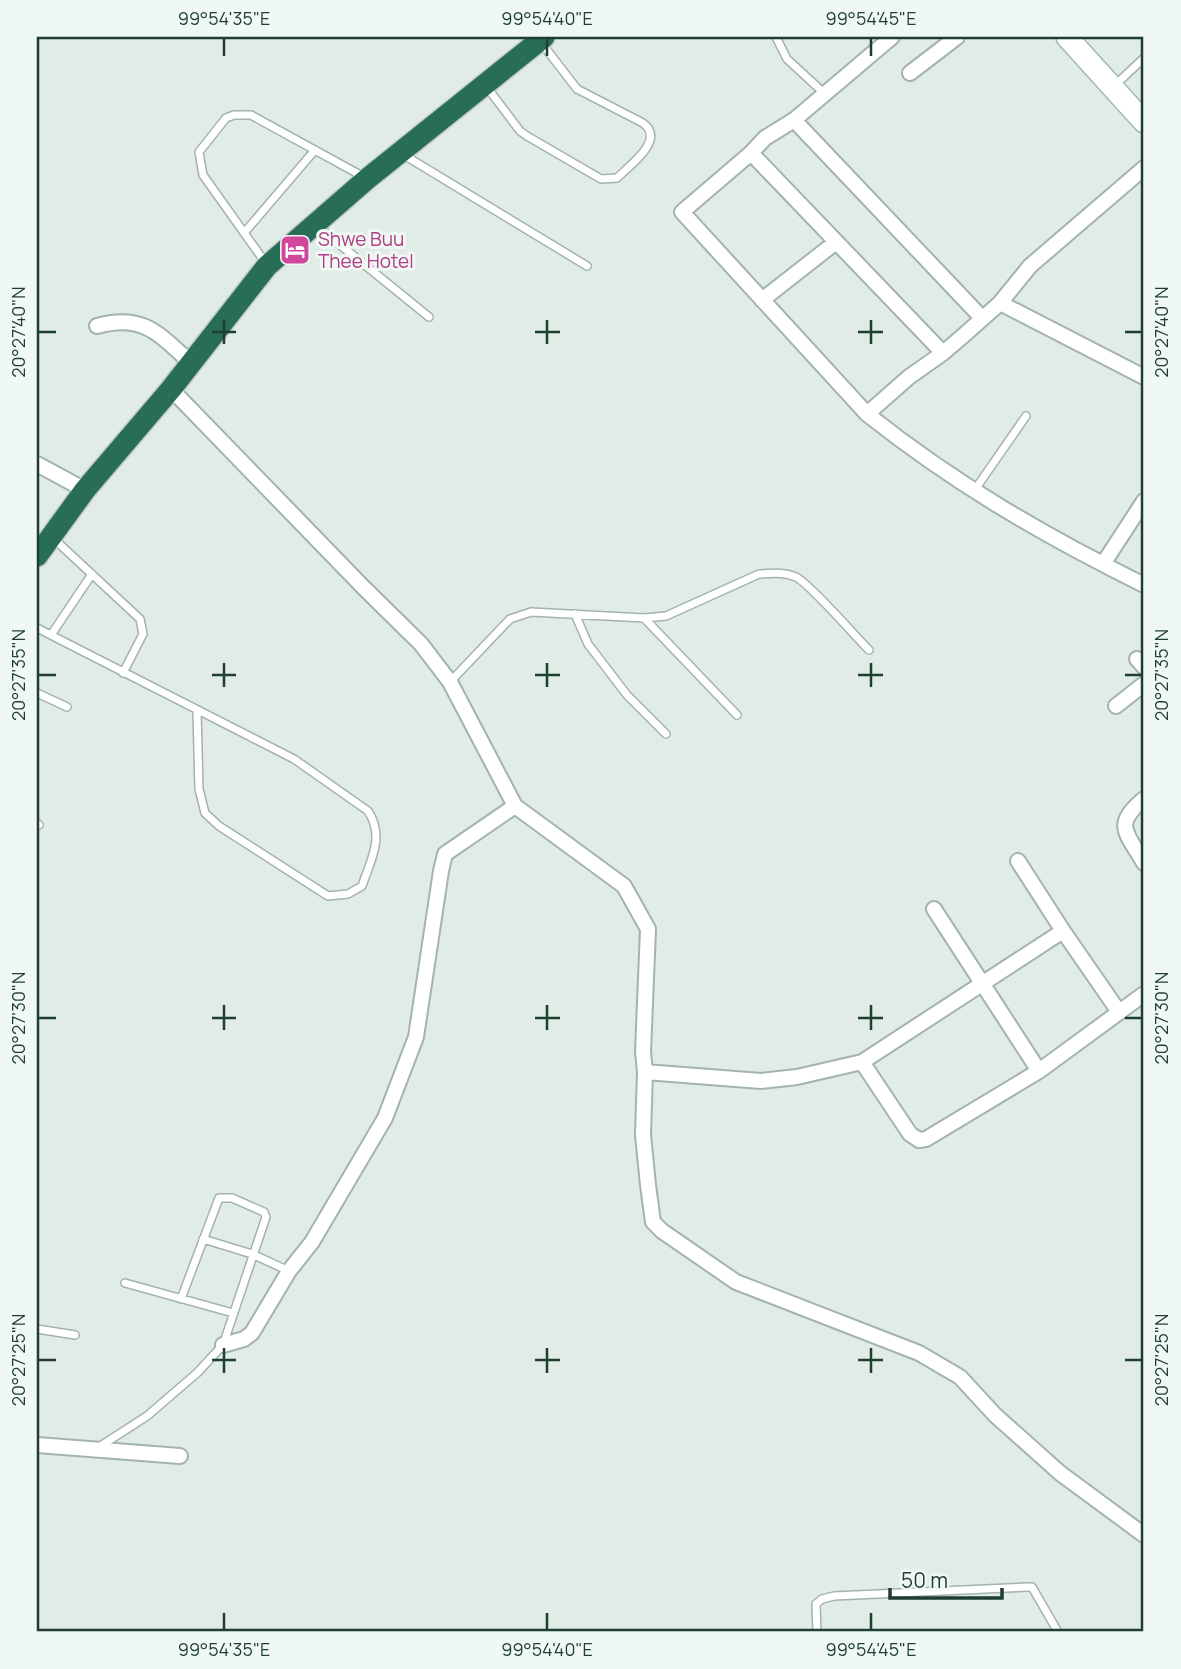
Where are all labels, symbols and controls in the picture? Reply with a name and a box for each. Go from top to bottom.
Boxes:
text: 99°54'35"E [178,6,270,30]
text: 99°54'40"E [501,6,593,30]
text: 99°54'45"E [826,6,916,30]
place label: Shwe Buu Thee Hotel [318,226,414,274]
hotel icon: Shwe Buu Thee Hotel [278,233,312,267]
text: 20°27'40"N [6,286,30,378]
text: 20°27'40"N [1149,286,1173,378]
text: 20°27'35"N [6,629,30,721]
text: 20°27'35"N [1149,629,1173,721]
text: 20°27'30"N [6,972,30,1064]
text: 20°27'30"N [1149,972,1173,1064]
text: 20°27'25"N [6,1314,30,1406]
text: 20°27'25"N [1149,1314,1173,1406]
scale bar [890,1557,1002,1601]
text: 50 m [901,1566,948,1594]
text: 99°54'35"E [178,1637,270,1661]
text: 99°54'40"E [501,1637,593,1661]
text: 99°54'45"E [826,1637,916,1661]

